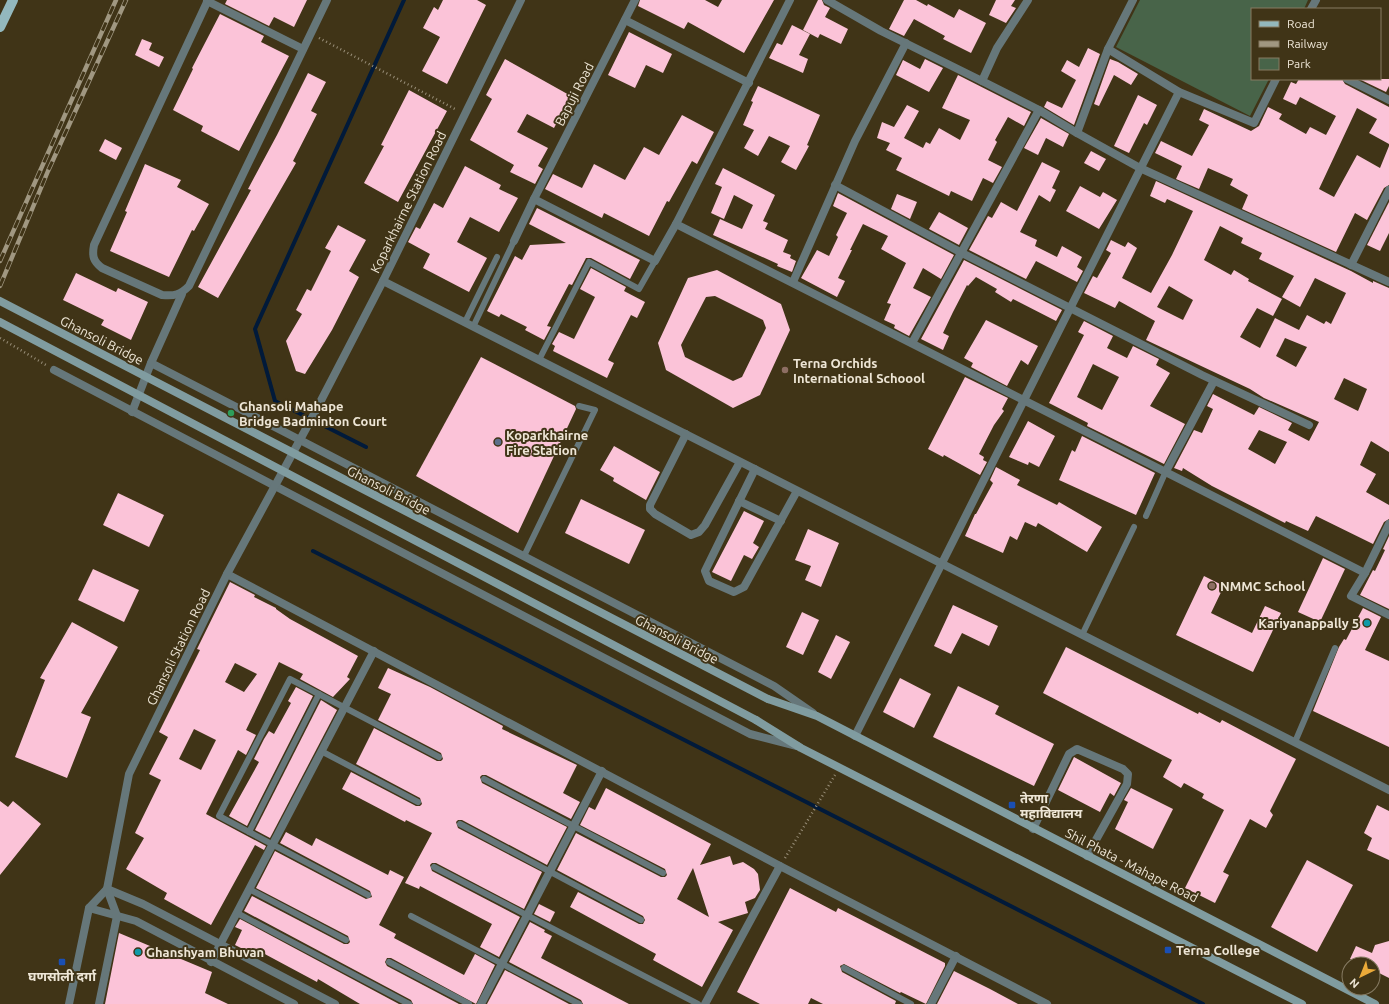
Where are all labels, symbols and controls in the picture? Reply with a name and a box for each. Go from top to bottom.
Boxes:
legend [1251,8,1381,80]
text: Road [1287,17,1315,30]
text: Railway [1287,37,1328,50]
text: Park [1287,57,1311,70]
street label: Bapuji Road [552,60,596,128]
street label: Koparkhairne Station Road [368,129,448,275]
street label: Ghansoli Bridge [58,313,146,367]
place label: Terna Orchids International Schoool [793,356,925,385]
marker: Terna Orchids International Schoool [780,365,790,375]
place label: Ghansoli Mahape Bridge Badminton Court [239,399,387,428]
marker: Ghansoli Mahape Bridge Badminton Court [226,408,236,418]
place label: Koparkhairne Fire Station [506,428,588,457]
marker: Koparkhairne Fire Station [493,437,503,447]
street label: Ghansoli Bridge [345,463,433,517]
place label: NMMC School [1220,579,1305,593]
marker: NMMC School [1207,581,1217,591]
street label: Ghansoli Station Road [144,587,212,707]
street label: Ghansoli Bridge [633,612,721,666]
place label: Kariyanappally 5 [1258,616,1359,630]
marker: Kariyanappally 5 [1362,618,1372,628]
place label: तेरणा महाविद्यालय [1020,791,1083,821]
marker: तेरणा महाविद्यालय [1007,800,1017,810]
street label: Shil Phata - Mahape Road [1063,825,1201,905]
place label: Terna College [1176,943,1260,957]
place label: Ghanshyam Bhuvan [146,945,264,959]
marker: Terna College [1163,945,1173,955]
marker: Ghanshyam Bhuvan [133,947,143,957]
north arrow [1341,956,1381,996]
marker: घणसोली दर्गा [57,957,67,967]
place label: घणसोली दर्गा [28,969,97,983]
text: N [1347,976,1361,991]

